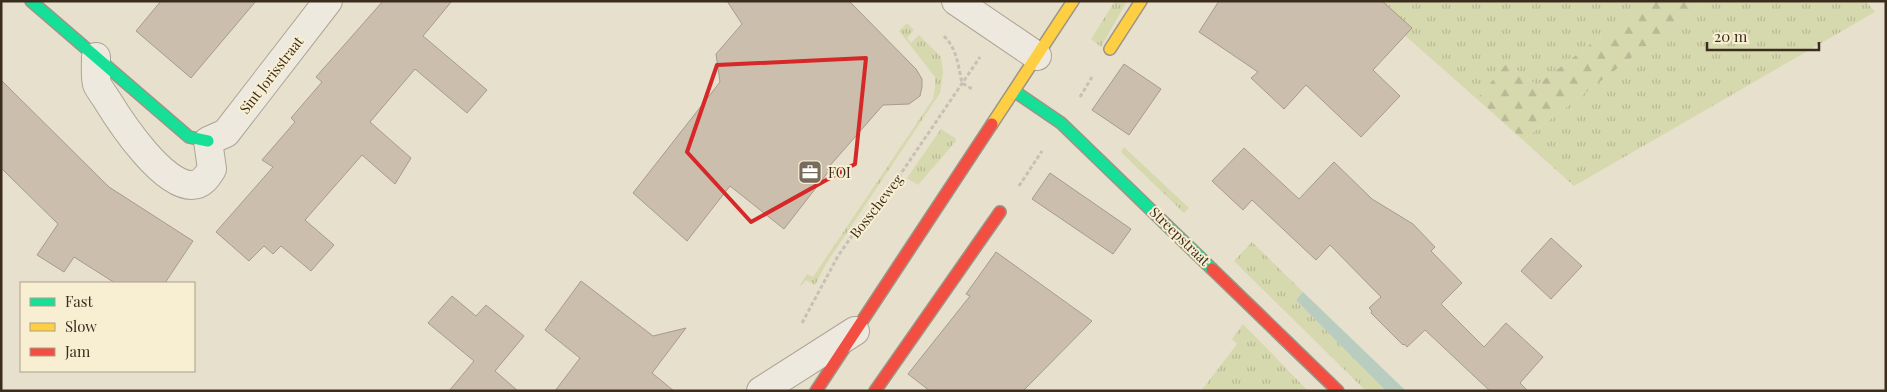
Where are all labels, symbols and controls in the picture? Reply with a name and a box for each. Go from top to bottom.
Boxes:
scale bar [1707,20,1820,52]
text: 20 m [1714,26,1748,46]
street label: Sint Jorisstraat [235,32,308,118]
office icon: FOI [797,159,823,185]
place label: FOI [828,163,851,182]
street label: Bosscheweg [845,170,907,242]
street label: Streepstraat [1146,202,1215,270]
legend [20,282,195,372]
text: Fast [65,291,94,311]
text: Slow [65,316,97,336]
text: Jam [64,341,91,361]

